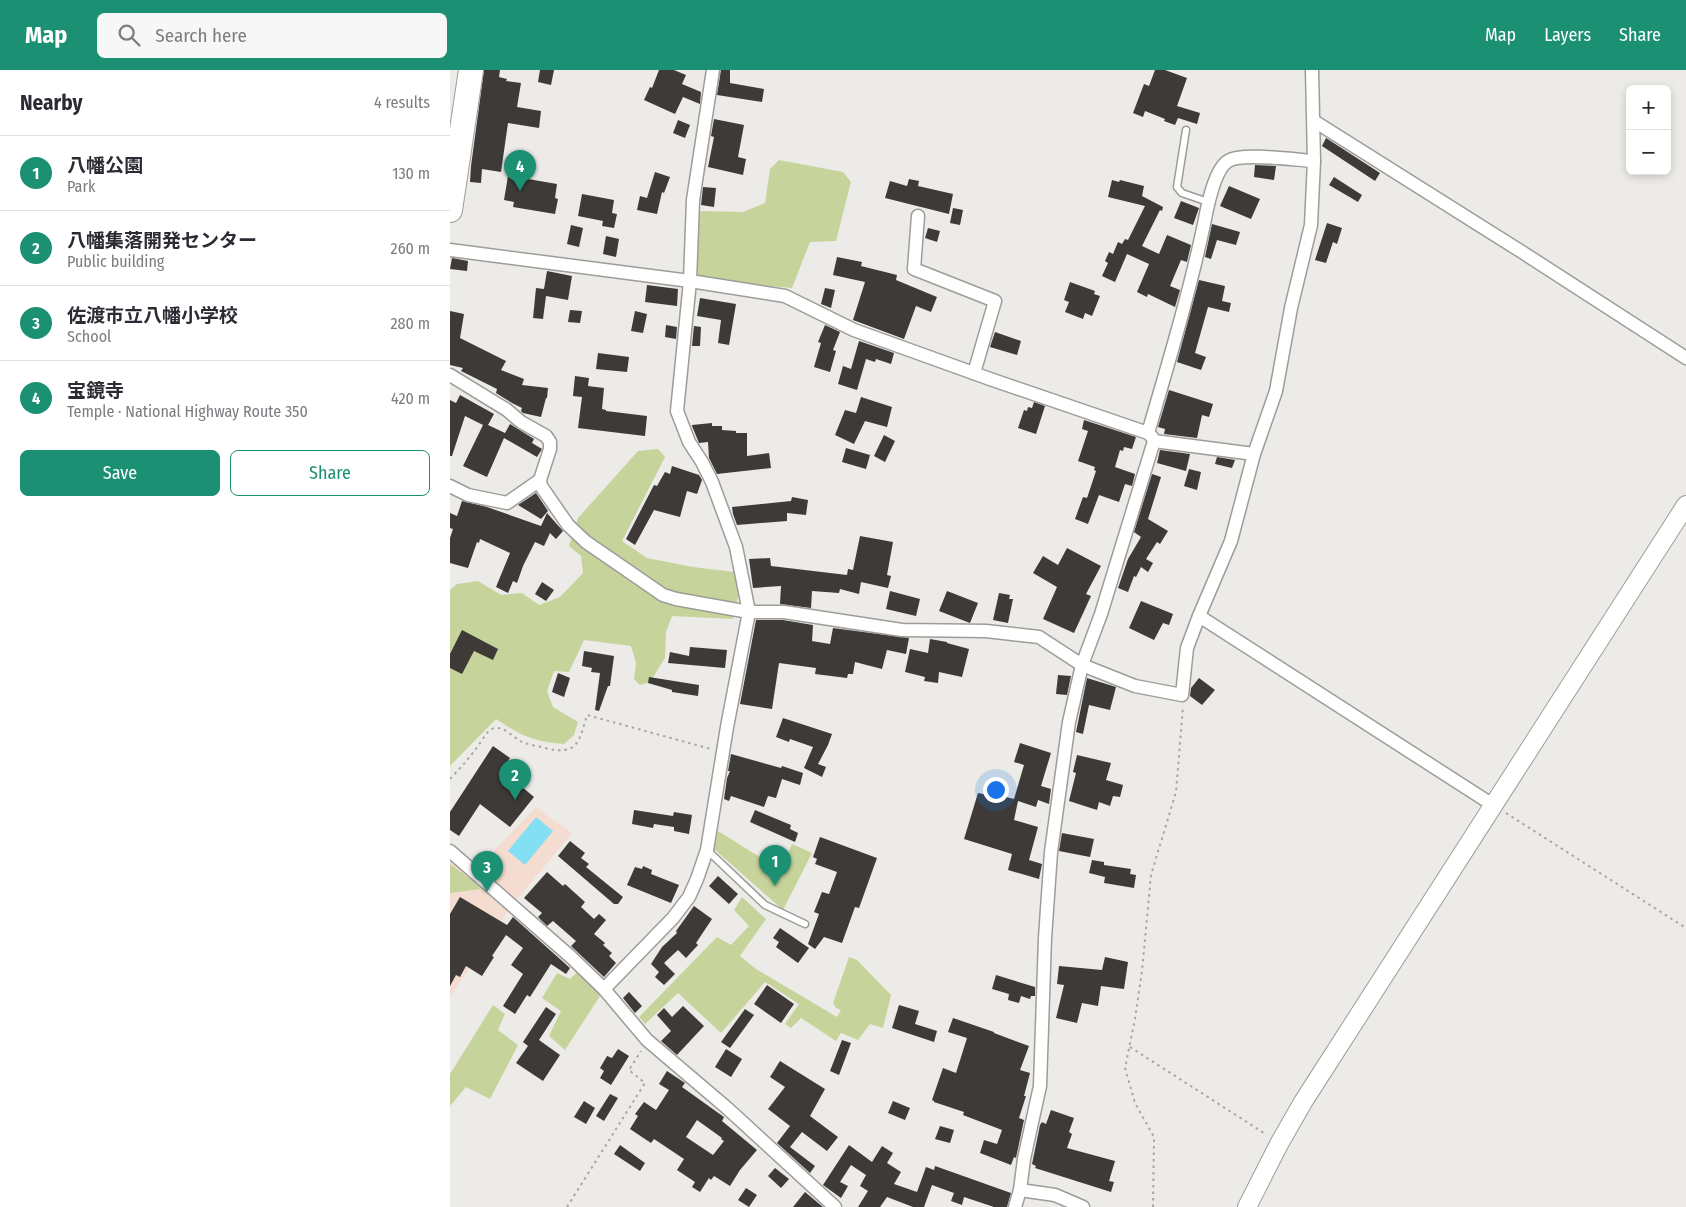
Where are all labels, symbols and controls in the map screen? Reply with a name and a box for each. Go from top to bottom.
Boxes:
search box [97,13,447,58]
text: Map [25,21,67,49]
icon: search [115,21,143,49]
text: Search here [155,24,247,47]
text: Map [1485,24,1516,46]
text: Layers [1544,24,1591,46]
text: Share [1619,24,1661,46]
map controls [1626,85,1671,175]
button: + [1626,85,1671,130]
text: Nearby [20,90,82,116]
text: 4 results [374,93,430,112]
button: − [1626,130,1671,175]
pin: 4 [504,150,536,191]
text: 八幡公園 [67,154,143,177]
text: 1 [33,164,39,183]
text: 130 m [392,164,430,183]
text: Park [67,177,95,196]
text: 八幡集落開発センター [67,229,257,252]
text: 2 [32,239,40,258]
text: 260 m [391,239,430,258]
text: Public building [67,252,164,271]
text: 佐渡市立八幡小学校 [67,304,238,327]
text: 3 [32,314,40,333]
text: 280 m [391,314,430,333]
text: School [67,327,111,346]
text: 宝鏡寺 [67,379,124,402]
text: 4 [32,389,40,408]
text: 420 m [391,389,430,408]
text: Temple · National Highway Route 350 [67,402,308,421]
button: Save [20,450,220,496]
button: Share [230,450,430,496]
pin: 2 [499,759,531,800]
your location [983,777,1009,803]
pin: 1 [759,845,791,886]
pin: 3 [471,851,503,892]

